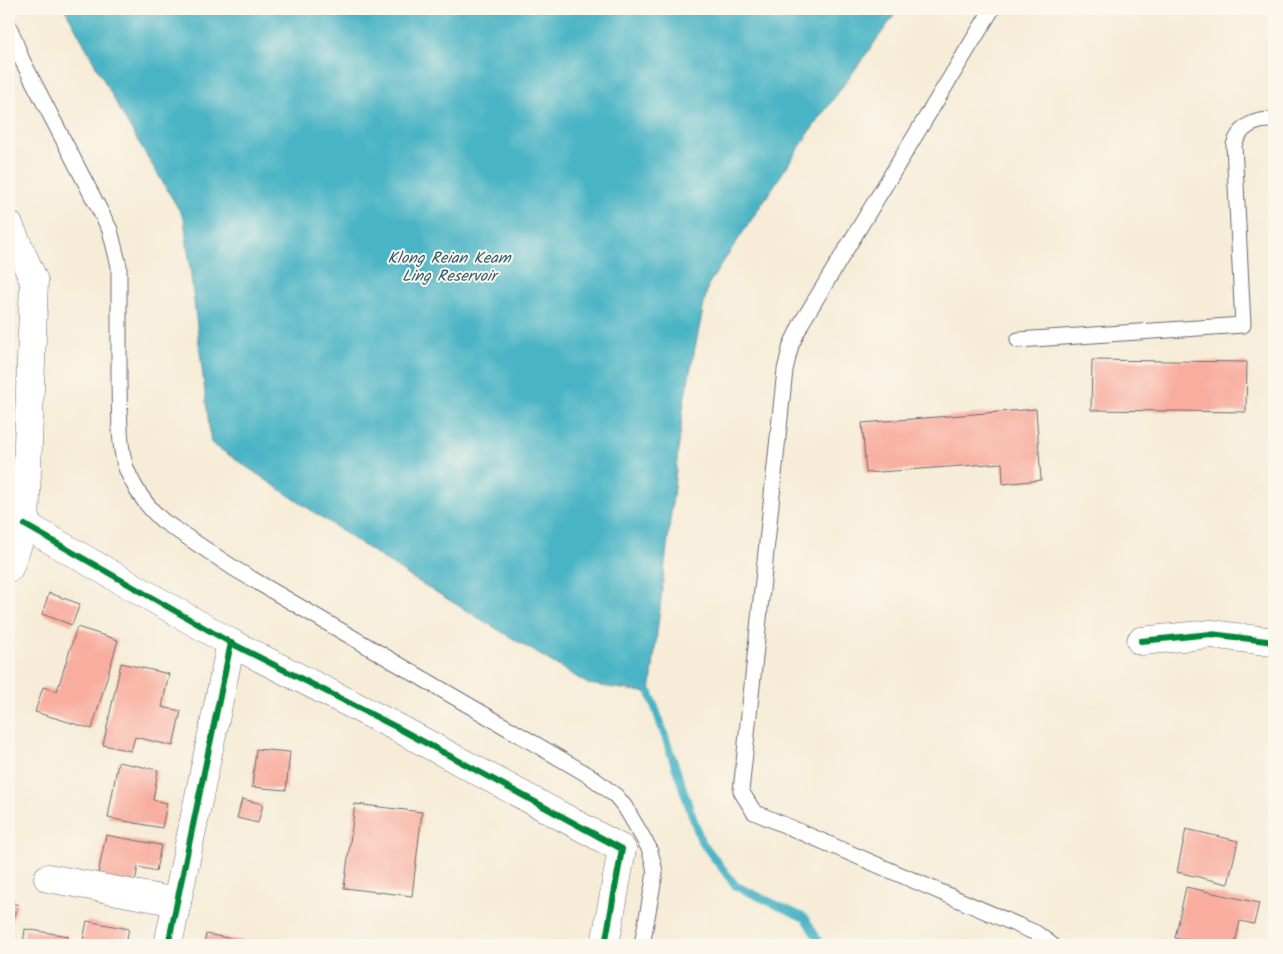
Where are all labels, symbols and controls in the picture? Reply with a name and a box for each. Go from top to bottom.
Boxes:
water label: Klong Reian Keam Ling Reservoir [388,246,512,289]

